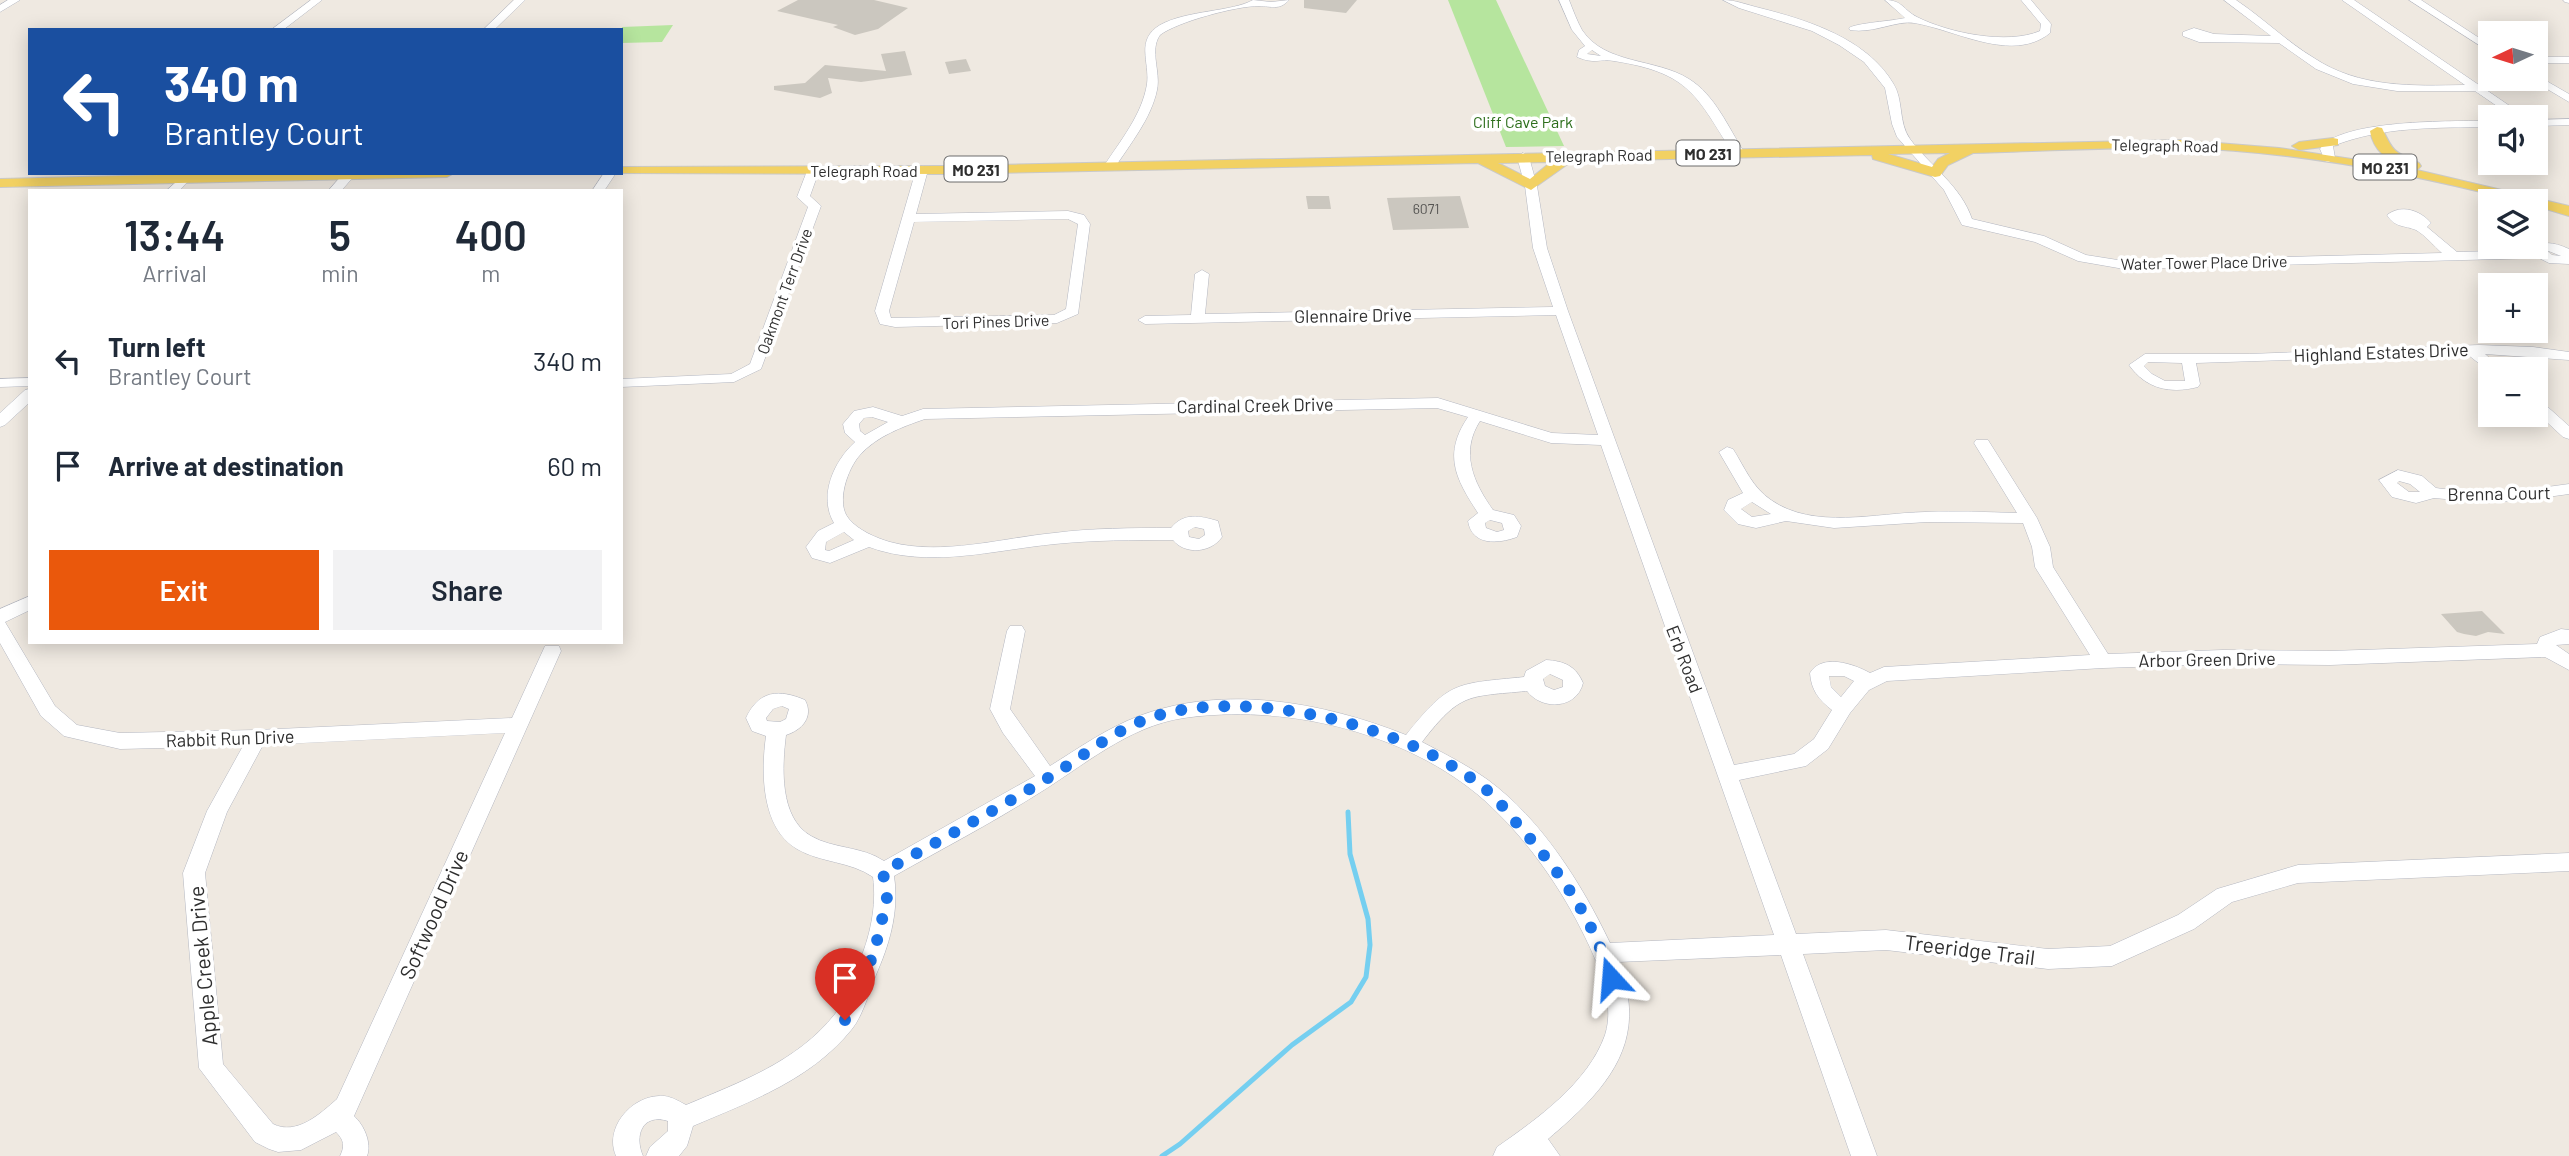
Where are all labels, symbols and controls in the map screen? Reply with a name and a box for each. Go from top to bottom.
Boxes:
north arrow [2478,21,2548,91]
map controls [2478,21,2548,427]
text: 340 m [164,53,299,112]
icon: left [49,56,140,147]
button: sound [2478,105,2548,175]
park label: Cliff Cave Park [1473,112,1573,131]
text: Brantley Court [164,113,364,151]
street label: Telegraph Road [2111,135,2219,155]
road number: MO 231 [1676,140,1740,166]
street label: Telegraph Road [1545,145,1653,165]
road number: MO 231 [2354,154,2416,180]
road number: MO 231 [944,156,1007,182]
street label: Telegraph Road [810,161,918,180]
button: layers [2478,189,2548,259]
house number: 6071 [1413,200,1439,217]
text: 13:44 [124,209,225,259]
text: 5 [329,209,351,259]
text: 400 [455,209,527,259]
street label: Oakmont Terr Drive [752,225,816,357]
street label: Water Tower Place Drive [2120,251,2288,273]
text: Arrival [142,259,207,287]
text: min [321,259,359,287]
text: m [481,259,500,287]
button: + [2478,273,2548,343]
street label: Glennaire Drive [1294,303,1412,327]
street label: Tori Pines Drive [942,310,1050,332]
text: Turn left [108,331,206,362]
street label: Highland Estates Drive [2293,338,2469,366]
icon: left [49,342,87,380]
text: 340 m [533,345,602,376]
button: − [2478,357,2548,427]
text: Brantley Court [108,362,252,390]
street label: Cardinal Creek Drive [1176,393,1334,417]
icon: arrive [49,447,87,485]
text: Arrive at destination [108,450,344,481]
text: 60 m [547,450,602,481]
street label: Brenna Court [2447,481,2551,505]
button: Exit [49,550,319,630]
button: Share [333,550,602,630]
street label: Erb Road [1662,622,1708,696]
street label: Arbor Green Drive [2138,647,2276,671]
street label: Rabbit Run Drive [165,725,295,751]
street label: Softwood Drive [393,845,473,983]
street label: Apple Creek Drive [183,885,221,1047]
street label: Treeridge Trail [1903,929,2037,969]
position arrow [1574,941,1648,1015]
pin [815,948,875,1020]
icon: arrive [826,959,864,997]

